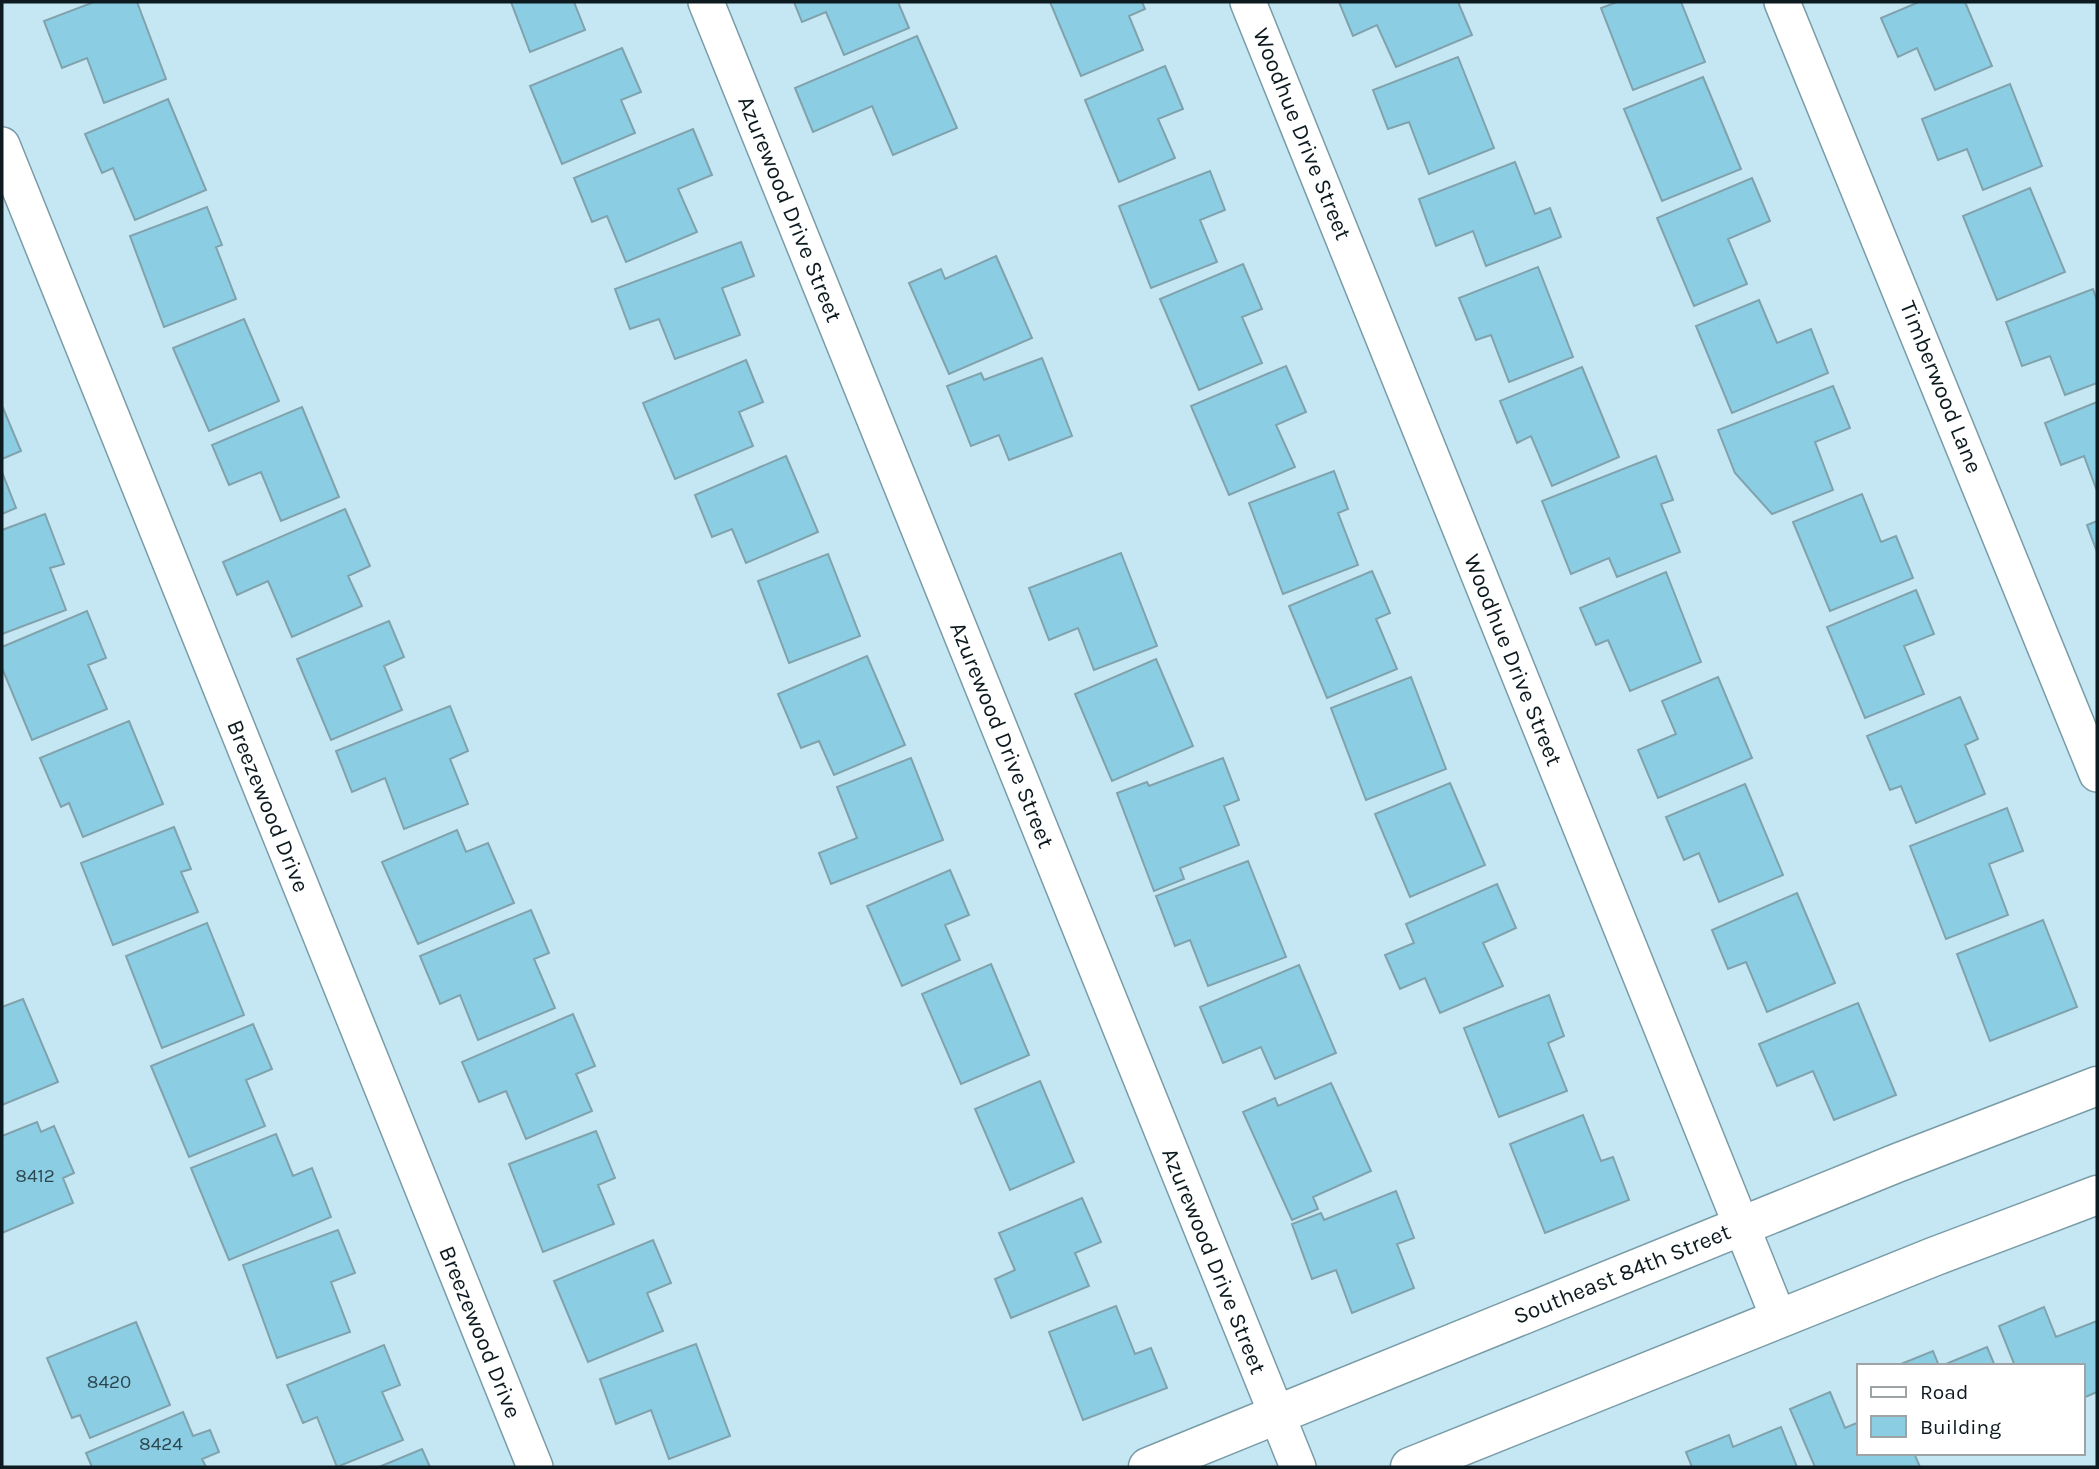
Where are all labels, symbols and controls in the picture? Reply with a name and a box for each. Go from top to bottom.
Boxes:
street label: Woodhue Drive Street [1247,24,1357,244]
street label: Azurewood Drive Street [732,92,848,326]
street label: Timberwood Lane [1894,297,1988,477]
street label: Woodhue Drive Street [1458,550,1568,770]
street label: Azurewood Drive Street [944,618,1060,852]
street label: Breezewood Drive [221,716,315,896]
street label: Azurewood Drive Street [1156,1144,1272,1378]
house number: 8412 [15,1165,55,1187]
street label: Southeast 84th Street [1510,1218,1735,1330]
street label: Breezewood Drive [433,1242,527,1422]
legend [1857,1364,2085,1455]
house number: 8420 [87,1371,131,1393]
text: Road [1920,1380,1968,1404]
text: Building [1920,1415,2001,1439]
house number: 8424 [139,1433,183,1455]

